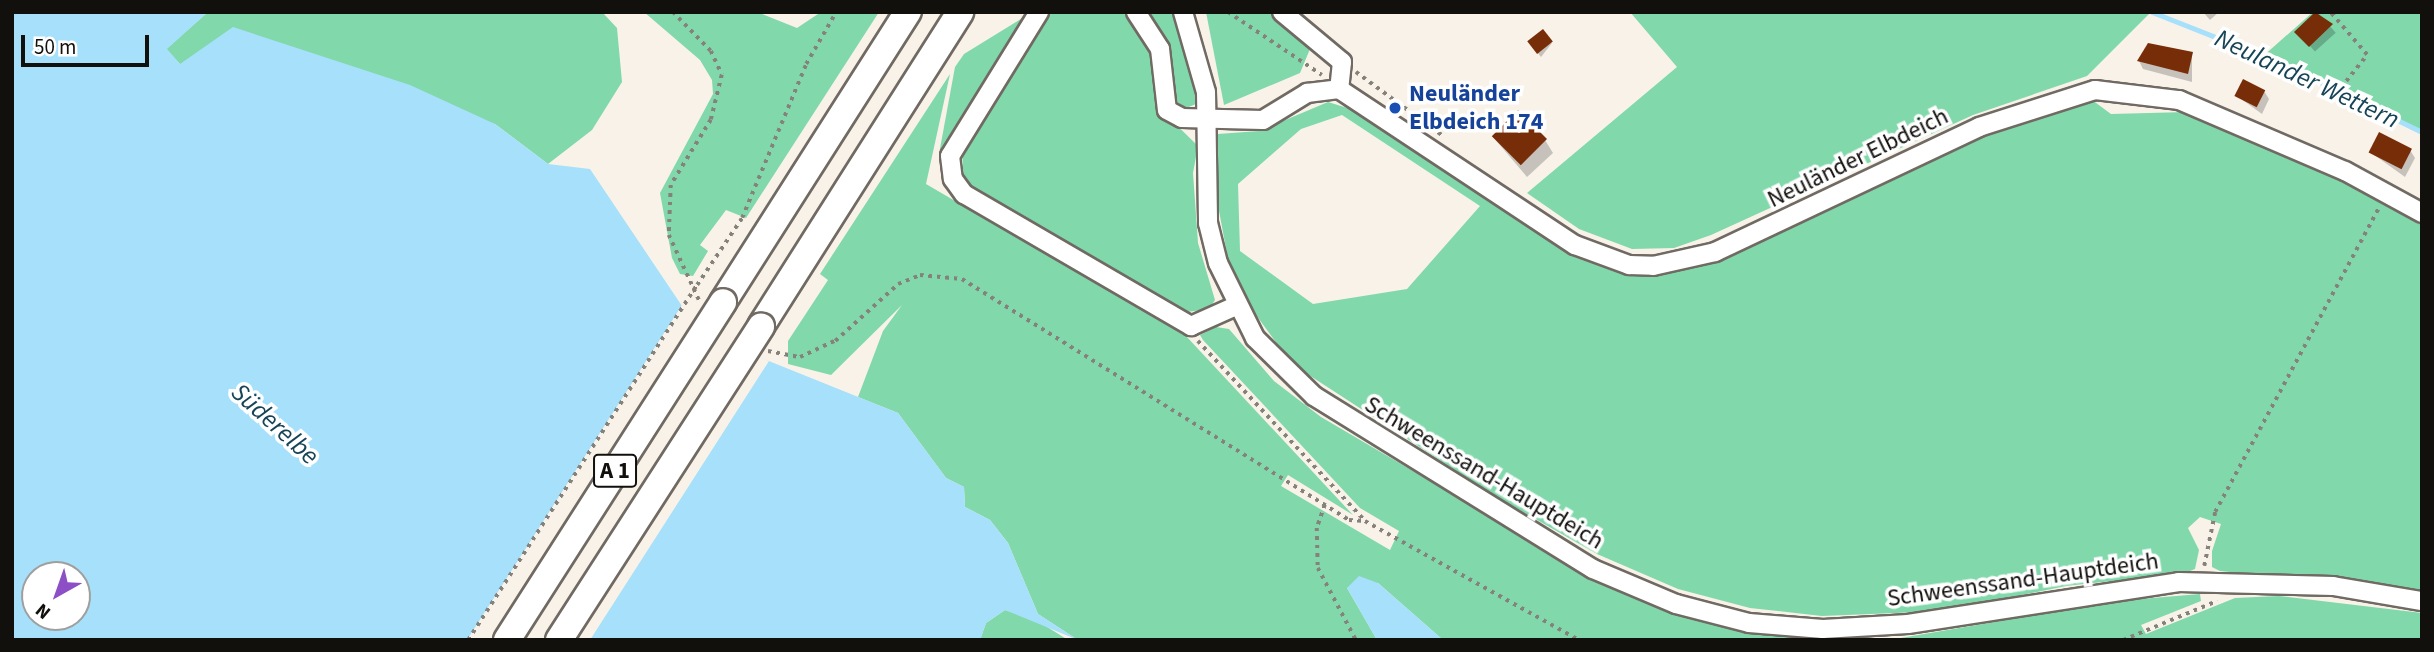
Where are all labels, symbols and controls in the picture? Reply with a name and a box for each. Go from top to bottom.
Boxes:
scale bar [24,21,152,65]
water label: Neulander Wettern [2210,23,2404,135]
text: 50 m [34,32,76,62]
place label: Neuländer Elbdeich 174 [1409,80,1543,136]
marker: Neuländer Elbdeich 174 [1387,100,1403,116]
street label: Neuländer Elbdeich [1763,102,1953,214]
water label: Süderelbe [225,377,325,471]
street label: Schweenssand-Hauptdeich [1359,390,1609,556]
road number: A 1 [592,452,638,491]
street label: Schweenssand-Hauptdeich [1886,547,2160,613]
north arrow [21,561,91,631]
text: N [30,597,57,625]

